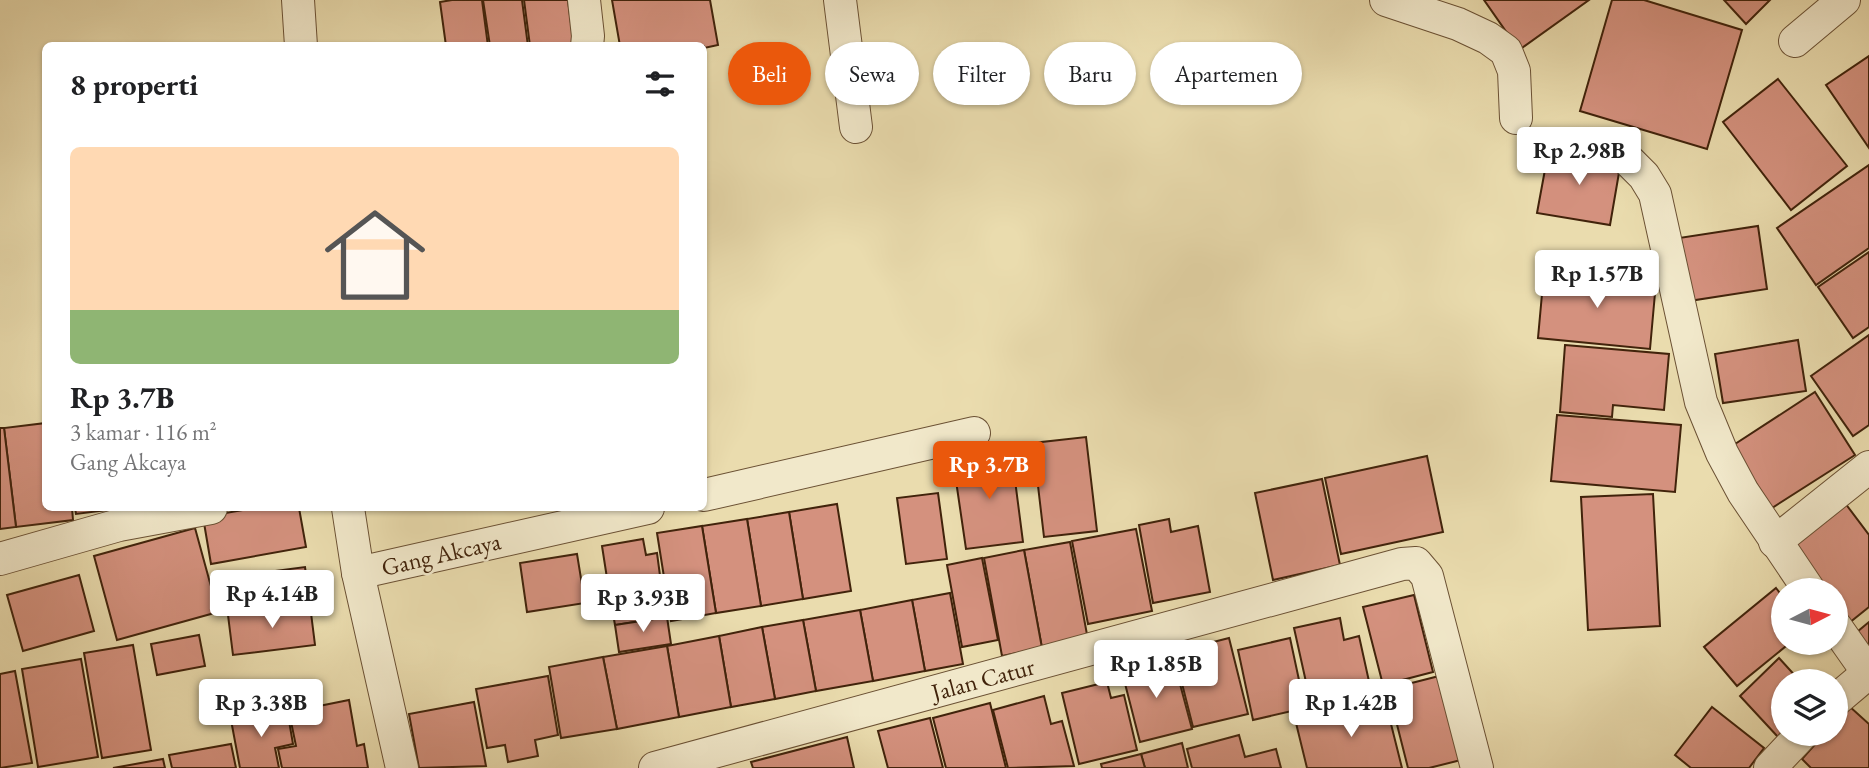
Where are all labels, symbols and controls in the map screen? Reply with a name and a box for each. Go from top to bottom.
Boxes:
chip: Beli [728,42,811,105]
chip: Sewa [825,42,919,105]
chip: Filter [933,42,1030,105]
chip: Baru [1044,42,1136,105]
chip: Apartemen [1150,42,1302,105]
text: 8 properti [70,65,198,104]
icon: filters [641,65,679,103]
pin: Rp 2.98B [1507,128,1651,187]
text: Rp 2.98B [1533,135,1625,165]
icon: home [312,192,438,318]
pin: Rp 1.57B [1525,250,1669,310]
text: Rp 1.57B [1551,258,1643,288]
text: Rp 3.7B [70,378,174,417]
text: 3 kamar · 116 m² [70,417,217,447]
pin: Rp 3.7B [924,442,1054,501]
text: Gang Akcaya [70,447,186,477]
text: Rp 3.7B [949,449,1029,479]
street label: Gang Akcaya [378,525,504,583]
pin: Rp 4.14B [200,570,344,630]
pin: Rp 3.93B [571,574,715,634]
text: Rp 4.14B [226,578,318,608]
north arrow [1771,578,1848,654]
map controls [1771,578,1848,746]
text: Rp 3.93B [597,582,689,612]
pin: Rp 1.85B [1084,640,1228,700]
text: Rp 1.85B [1110,648,1202,678]
street label: Jalan Catur [926,650,1038,708]
button: layers [1771,669,1848,746]
pin: Rp 3.38B [189,680,333,739]
pin: Rp 1.42B [1279,680,1423,739]
text: Rp 3.38B [215,687,307,717]
text: Rp 1.42B [1305,687,1397,717]

